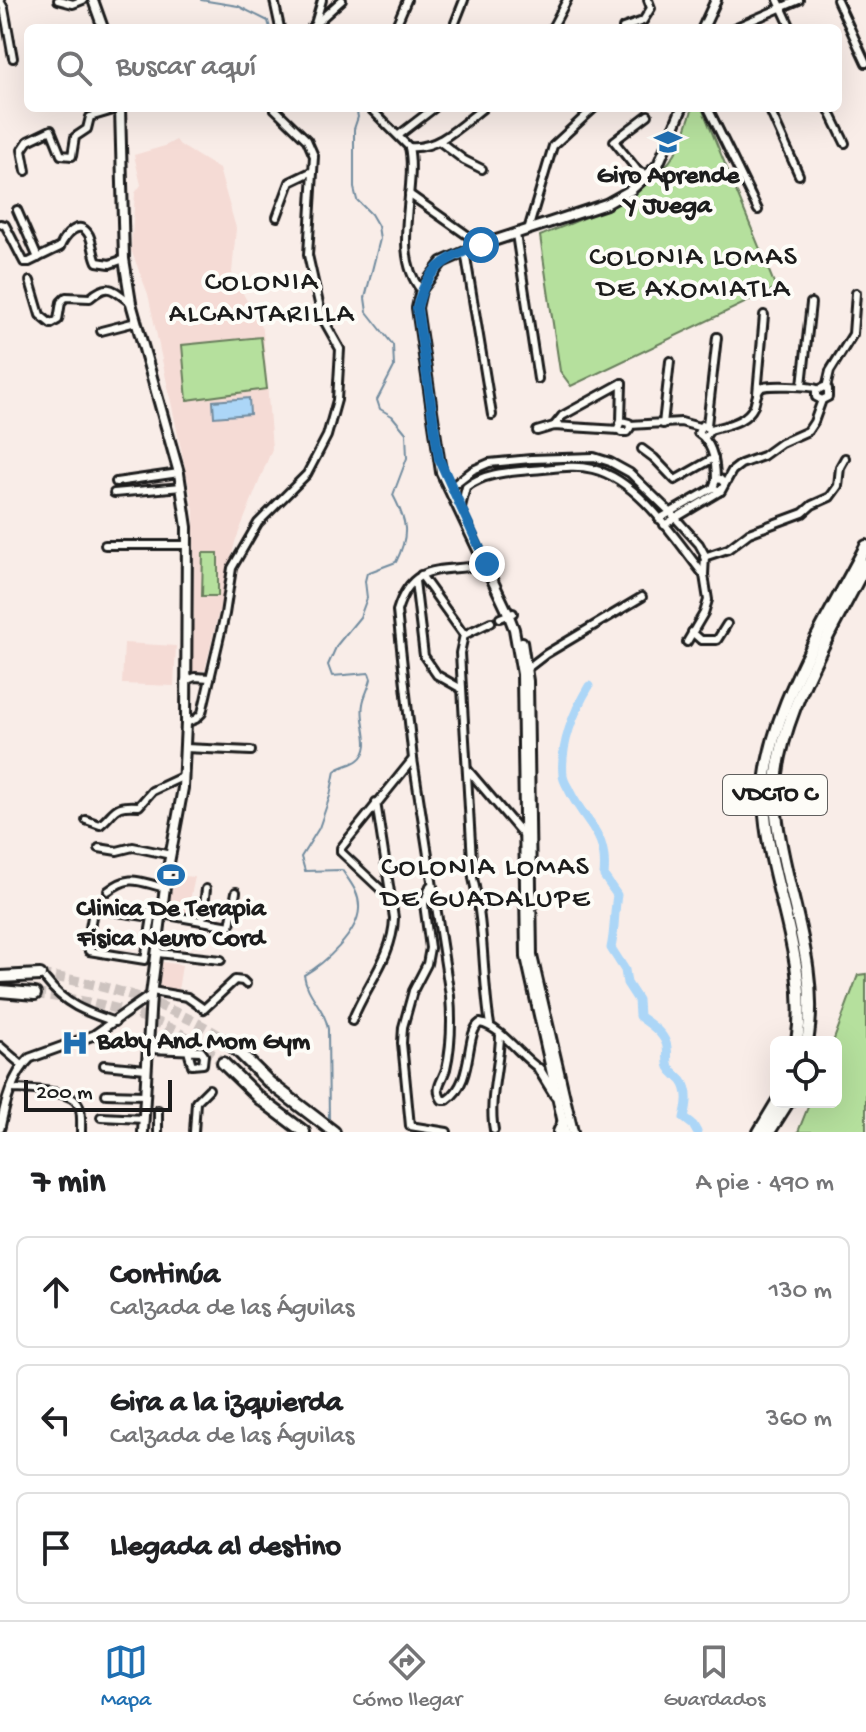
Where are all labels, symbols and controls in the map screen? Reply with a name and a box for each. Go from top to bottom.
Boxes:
search box [24,24,842,112]
icon: search [52,46,96,90]
text: Buscar aquí [116,51,256,86]
school or university icon: Giro Aprende Y Juega [653,127,683,157]
place label: Giro Aprende Y Juega [597,162,741,223]
route start [463,227,499,263]
district label: COLONIA LOMAS DE AXOMIATLA [589,242,799,307]
district label: COLONIA ALCANTARILLA [169,267,355,332]
route end [469,546,505,582]
road number: VDCTO C [723,775,827,815]
district label: COLONIA LOMAS DE GUADALUPE [379,852,591,917]
sports icon: Clinica De Terapia Fisica Neuro Cord [156,860,186,890]
place label: Clinica De Terapia Fisica Neuro Cord [76,895,267,956]
hospital icon: Baby And Mom Gym [60,1028,90,1058]
place label: Baby And Mom Gym [96,1028,311,1059]
map controls [770,1036,842,1108]
button: locate [770,1036,842,1108]
scale bar [24,1076,172,1112]
text: 200 m [36,1081,93,1107]
text: 7 min [32,1164,105,1204]
text: A pie · 490 m [695,1169,834,1200]
text: Continúa [110,1259,220,1294]
icon: ahead [34,1270,78,1314]
text: 130 m [769,1277,832,1308]
text: Calzada de las Águilas [110,1294,354,1325]
text: Gira a la izquierda [110,1387,343,1422]
icon: left [34,1398,78,1442]
text: 360 m [766,1405,832,1436]
text: Calzada de las Águilas [110,1422,354,1453]
icon: arrive [34,1526,78,1570]
text: Llegada al destino [110,1531,341,1566]
tab: Mapa [101,1640,151,1714]
tab: Cómo llegar [353,1640,462,1714]
tab: Guardados [664,1640,765,1714]

